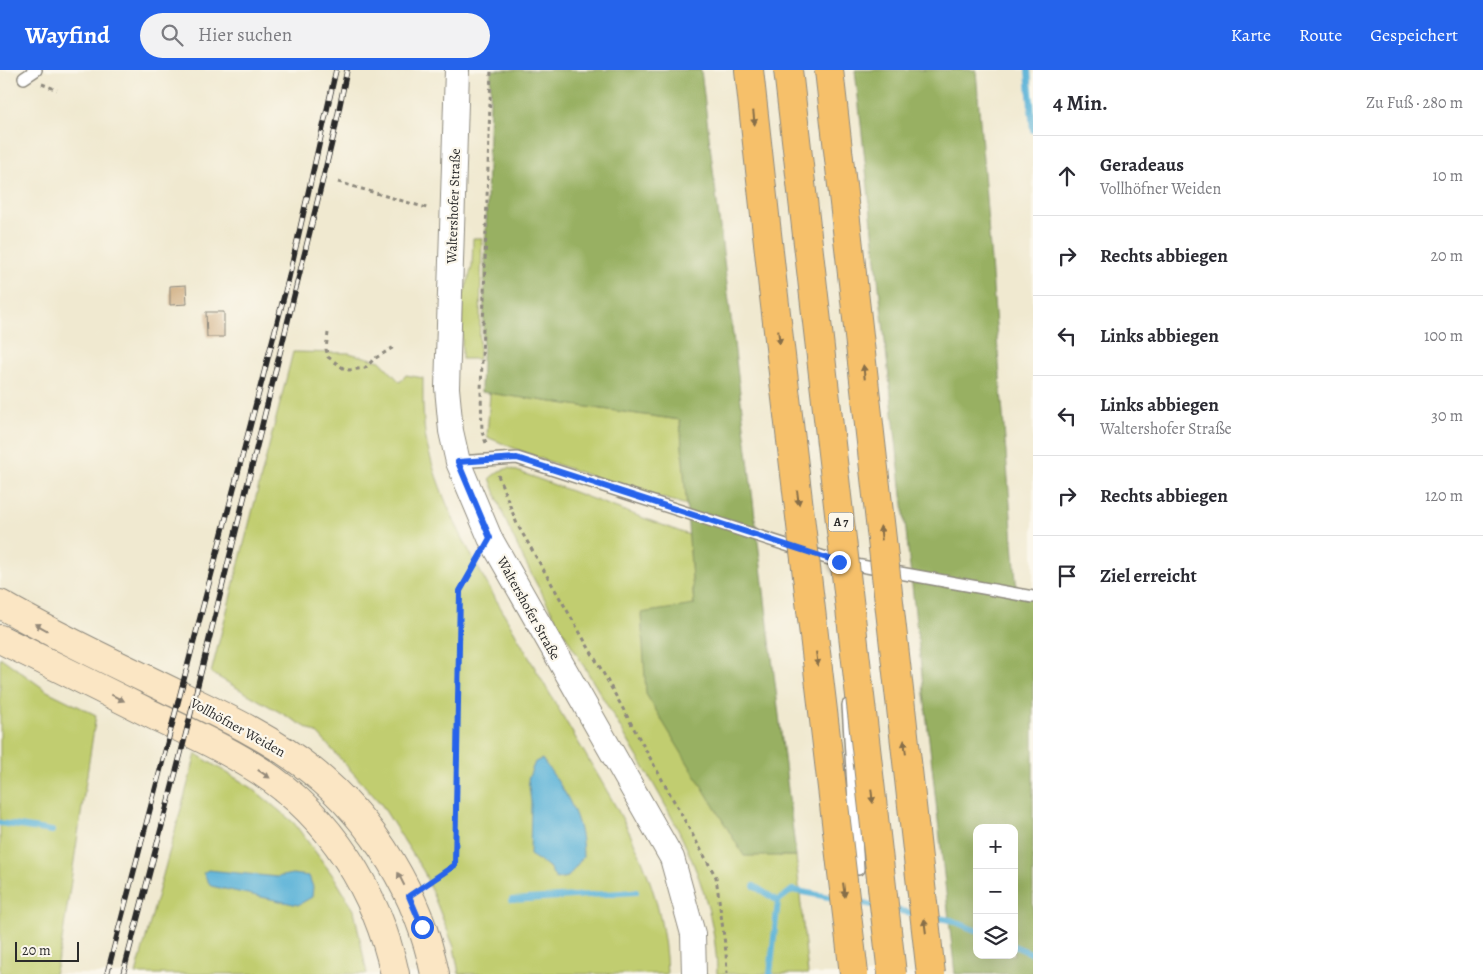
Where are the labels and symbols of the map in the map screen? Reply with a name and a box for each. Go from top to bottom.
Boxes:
one-way arrow [750,111,758,127]
street label: Waltershofer Straße [442,148,465,265]
one-way arrow [775,329,783,345]
one-way arrow [859,363,867,379]
one-way arrow [794,490,802,506]
road number: A 7 [828,512,854,532]
one-way arrow [877,525,885,541]
route end [828,551,851,574]
street label: Waltershofer Straße [492,552,565,663]
one-way arrow [34,623,49,631]
one-way arrow [813,652,821,668]
street label: Vollhöfner Weiden [186,693,289,762]
one-way arrow [111,694,125,702]
one-way arrow [901,738,909,754]
one-way arrow [257,769,271,779]
one-way arrow [868,789,876,805]
one-way arrow [397,872,405,886]
one-way arrow [840,883,848,899]
route start [411,916,434,939]
one-way arrow [921,917,929,933]
scale bar [15,939,79,962]

